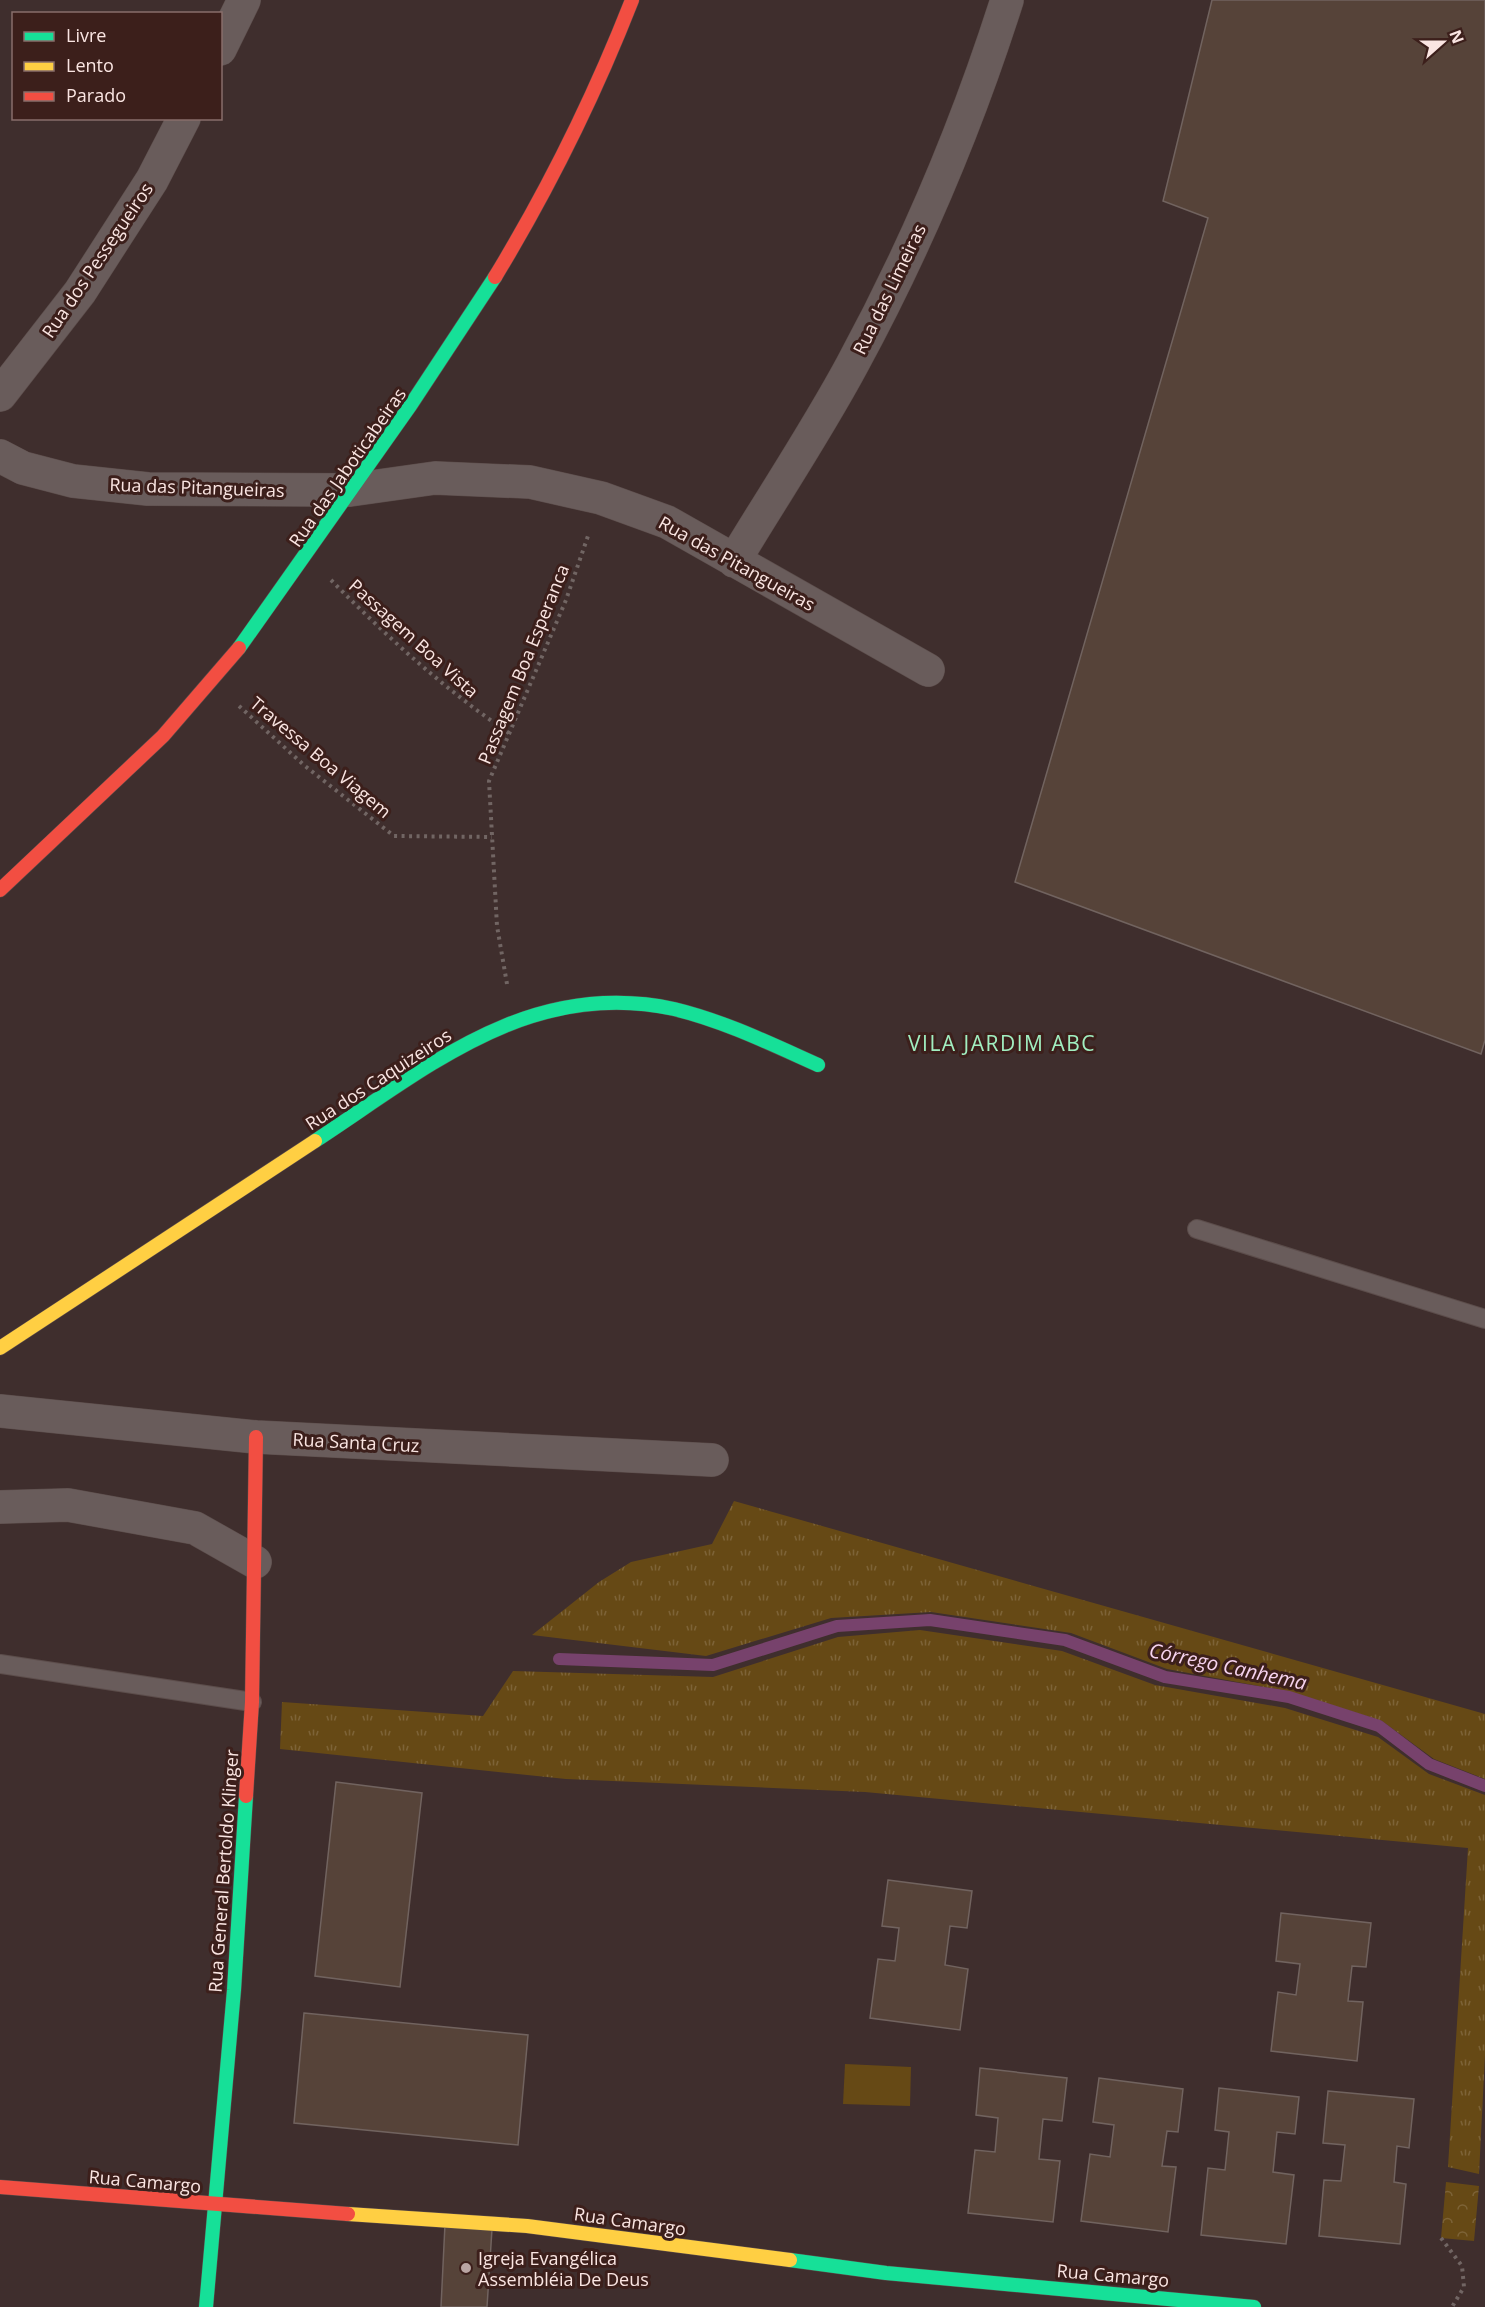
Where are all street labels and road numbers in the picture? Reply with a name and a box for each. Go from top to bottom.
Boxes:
street label: Rua dos Pessegueiros [36,178,158,342]
street label: Rua das Limeiras [847,220,931,358]
street label: Rua das Jaboticabeiras [283,383,411,551]
street label: Rua das Pitangueiras [109,472,285,502]
street label: Rua das Pitangueiras [655,510,819,616]
street label: Passagem Boa Esperanca [472,561,574,767]
street label: Passagem Boa Vista [344,573,484,703]
street label: Travessa Boa Viagem [245,691,397,823]
street label: Rua dos Caquizeiros [300,1023,456,1135]
street label: Rua Santa Cruz [292,1427,420,1457]
street label: Rua General Bertoldo Klinger [203,1748,244,1993]
street label: Rua Camargo [88,2164,202,2198]
street label: Rua Camargo [572,2201,688,2241]
street label: Rua Camargo [1056,2258,1170,2292]

